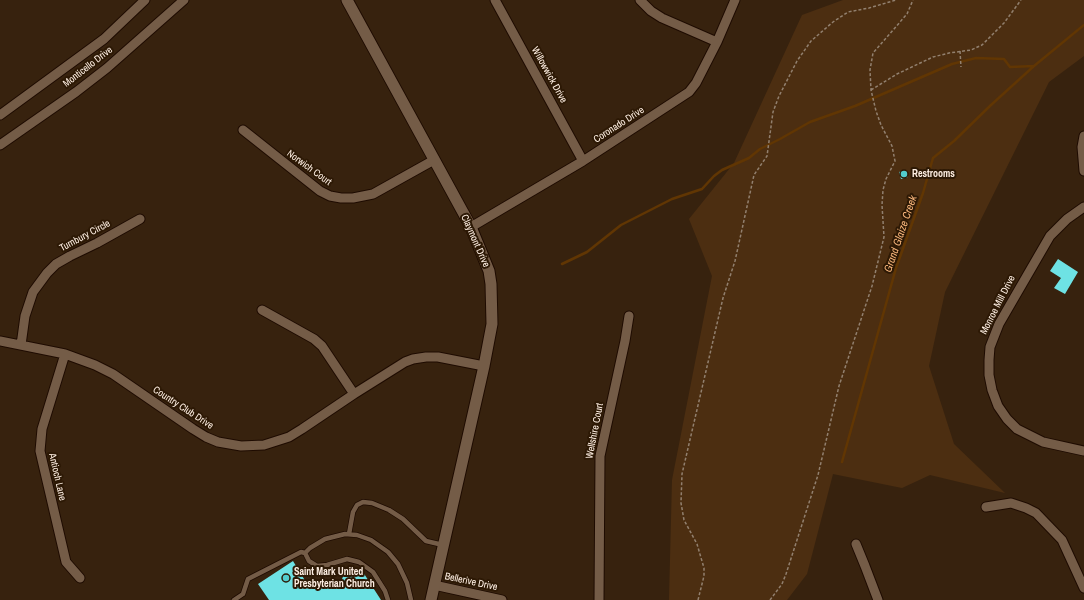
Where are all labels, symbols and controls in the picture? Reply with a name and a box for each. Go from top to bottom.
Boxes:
street label: Monticello Drive [61,44,115,90]
street label: Willowwick Drive [529,45,569,105]
street label: Coronado Drive [591,104,647,146]
street label: Norwich Court [284,148,334,188]
place label: Restrooms [912,168,955,180]
marker: Restrooms [899,169,909,179]
water label: Grand Glaize Creek [882,194,920,274]
street label: Claymont Drive [458,213,492,269]
street label: Turnbury Circle [58,218,112,254]
street label: Monroe Mill Drive [978,273,1018,337]
street label: Country Club Drive [150,384,216,432]
street label: Wellshire Court [584,402,606,460]
street label: Antioch Lane [46,452,68,502]
place label: Saint Mark United Presbyterian Church [294,566,375,590]
street label: Bellerive Drive [443,571,499,593]
marker: Saint Mark United Presbyterian Church [281,573,291,583]

